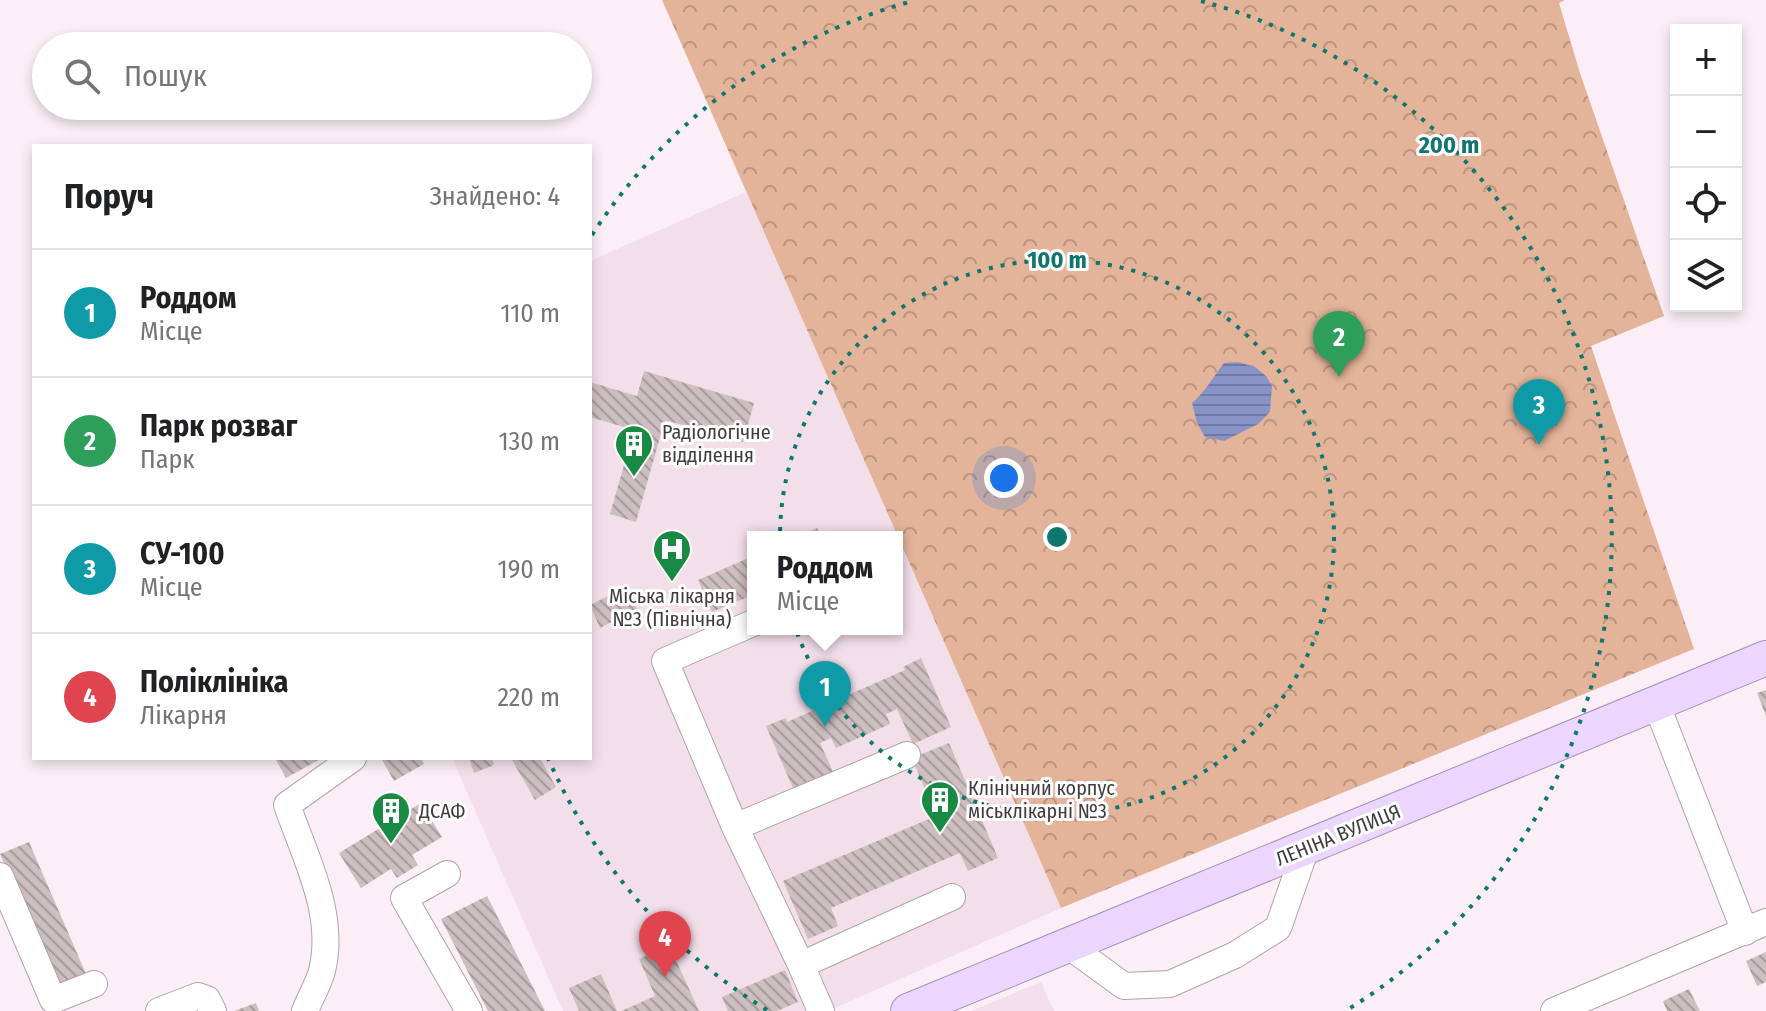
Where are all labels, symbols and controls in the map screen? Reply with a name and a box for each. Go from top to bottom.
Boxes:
map controls [1670,24,1742,312]
button: + [1670,24,1742,96]
search box [32,32,592,120]
icon: search [60,54,104,98]
text: Пошук [124,58,207,94]
button: − [1670,96,1742,168]
text: 200 m [1418,131,1479,159]
button: locate [1670,168,1742,240]
text: Поруч [64,176,154,217]
text: Знайдено: 4 [429,181,560,212]
button: layers [1670,240,1742,312]
text: 100 m [1027,246,1087,274]
text: Роддом [140,280,236,316]
text: 1 [85,298,96,329]
text: 110 m [500,298,560,329]
pin: 2 [1313,311,1365,377]
text: Місце [140,316,203,347]
pin: 3 [1513,379,1565,445]
text: Парк розваг [140,408,297,444]
place label: Радіологічне відділення [662,420,771,467]
building icon: Радіологічне відділення [613,423,655,478]
text: 2 [84,426,96,457]
text: 130 m [498,426,560,457]
text: Парк [140,444,194,475]
your location [984,458,1024,498]
centre of rings [1043,523,1071,551]
hospital icon: Міська лікарня №3 (Північна) [651,528,693,583]
popup [747,531,903,635]
text: СУ-100 [140,536,225,572]
text: Роддом [777,550,873,586]
text: 3 [84,554,96,585]
text: 190 m [498,554,560,585]
text: Місце [140,572,203,603]
place label: Міська лікарня №3 (Північна) [609,584,735,631]
text: Місце [777,586,839,617]
pin: 1 [799,661,851,727]
text: Поліклініка [140,664,288,700]
text: 4 [83,682,97,713]
text: 220 m [497,682,560,713]
text: Лікарня [140,700,227,731]
place label: Клінічний корпус міськлікарні №3 [968,776,1115,823]
building icon: Клінічний корпус міськлікарні №3 [919,779,961,834]
building icon: ДСАФ [370,790,412,845]
place label: ДСАФ [418,799,466,823]
street label: ЛЕНІНА ВУЛИЦЯ [1272,799,1404,871]
pin: 4 [639,911,691,977]

